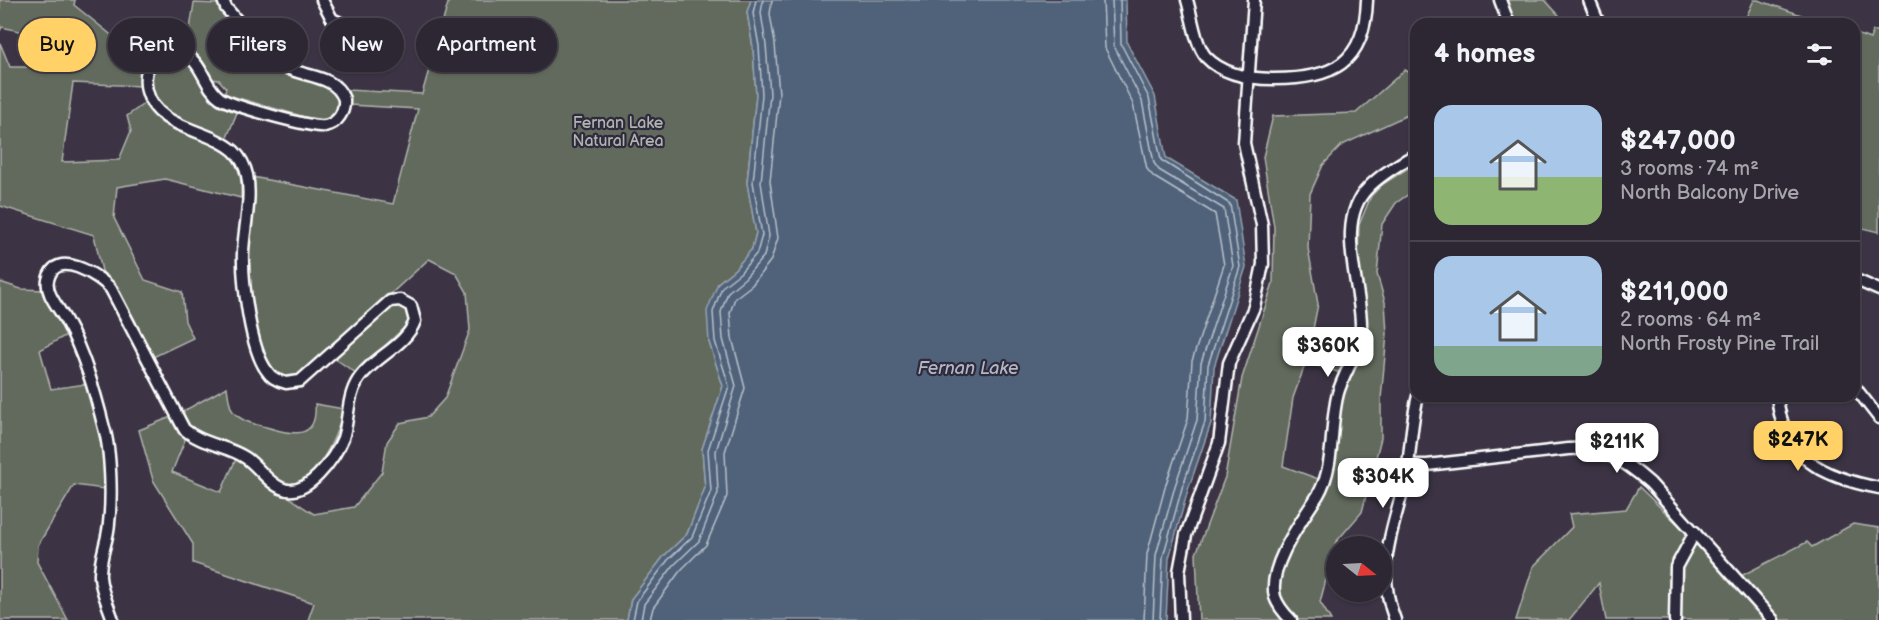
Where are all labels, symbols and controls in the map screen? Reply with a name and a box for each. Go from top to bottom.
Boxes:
chip: Buy [18,18,96,72]
chip: Rent [108,18,195,72]
chip: Filters [207,18,308,72]
chip: New [320,18,404,72]
chip: Apartment [416,18,557,72]
icon: filters [1803,38,1836,71]
text: 4 homes [1434,39,1535,70]
park label: Fernan Lake Natural Area [572,114,664,151]
text: $247,000 [1620,126,1736,157]
icon: home [1482,129,1554,201]
text: 3 rooms · 74 m² [1620,157,1759,181]
text: North Balcony Drive [1620,181,1799,205]
text: $211,000 [1620,277,1728,308]
icon: home [1482,280,1554,352]
text: 2 rooms · 64 m² [1620,308,1761,332]
pin: $360K [1286,327,1370,378]
text: North Frosty Pine Trail [1620,332,1819,356]
text: $360K [1296,334,1360,358]
water label: Fernan Lake [917,358,1019,379]
pin: $247K [1756,421,1840,472]
pin: $211K [1575,423,1659,474]
text: $247K [1768,428,1828,452]
text: $211K [1589,430,1645,454]
pin: $304K [1341,458,1425,509]
text: $304K [1352,465,1414,489]
north arrow [1326,536,1392,602]
map controls [1326,536,1392,602]

